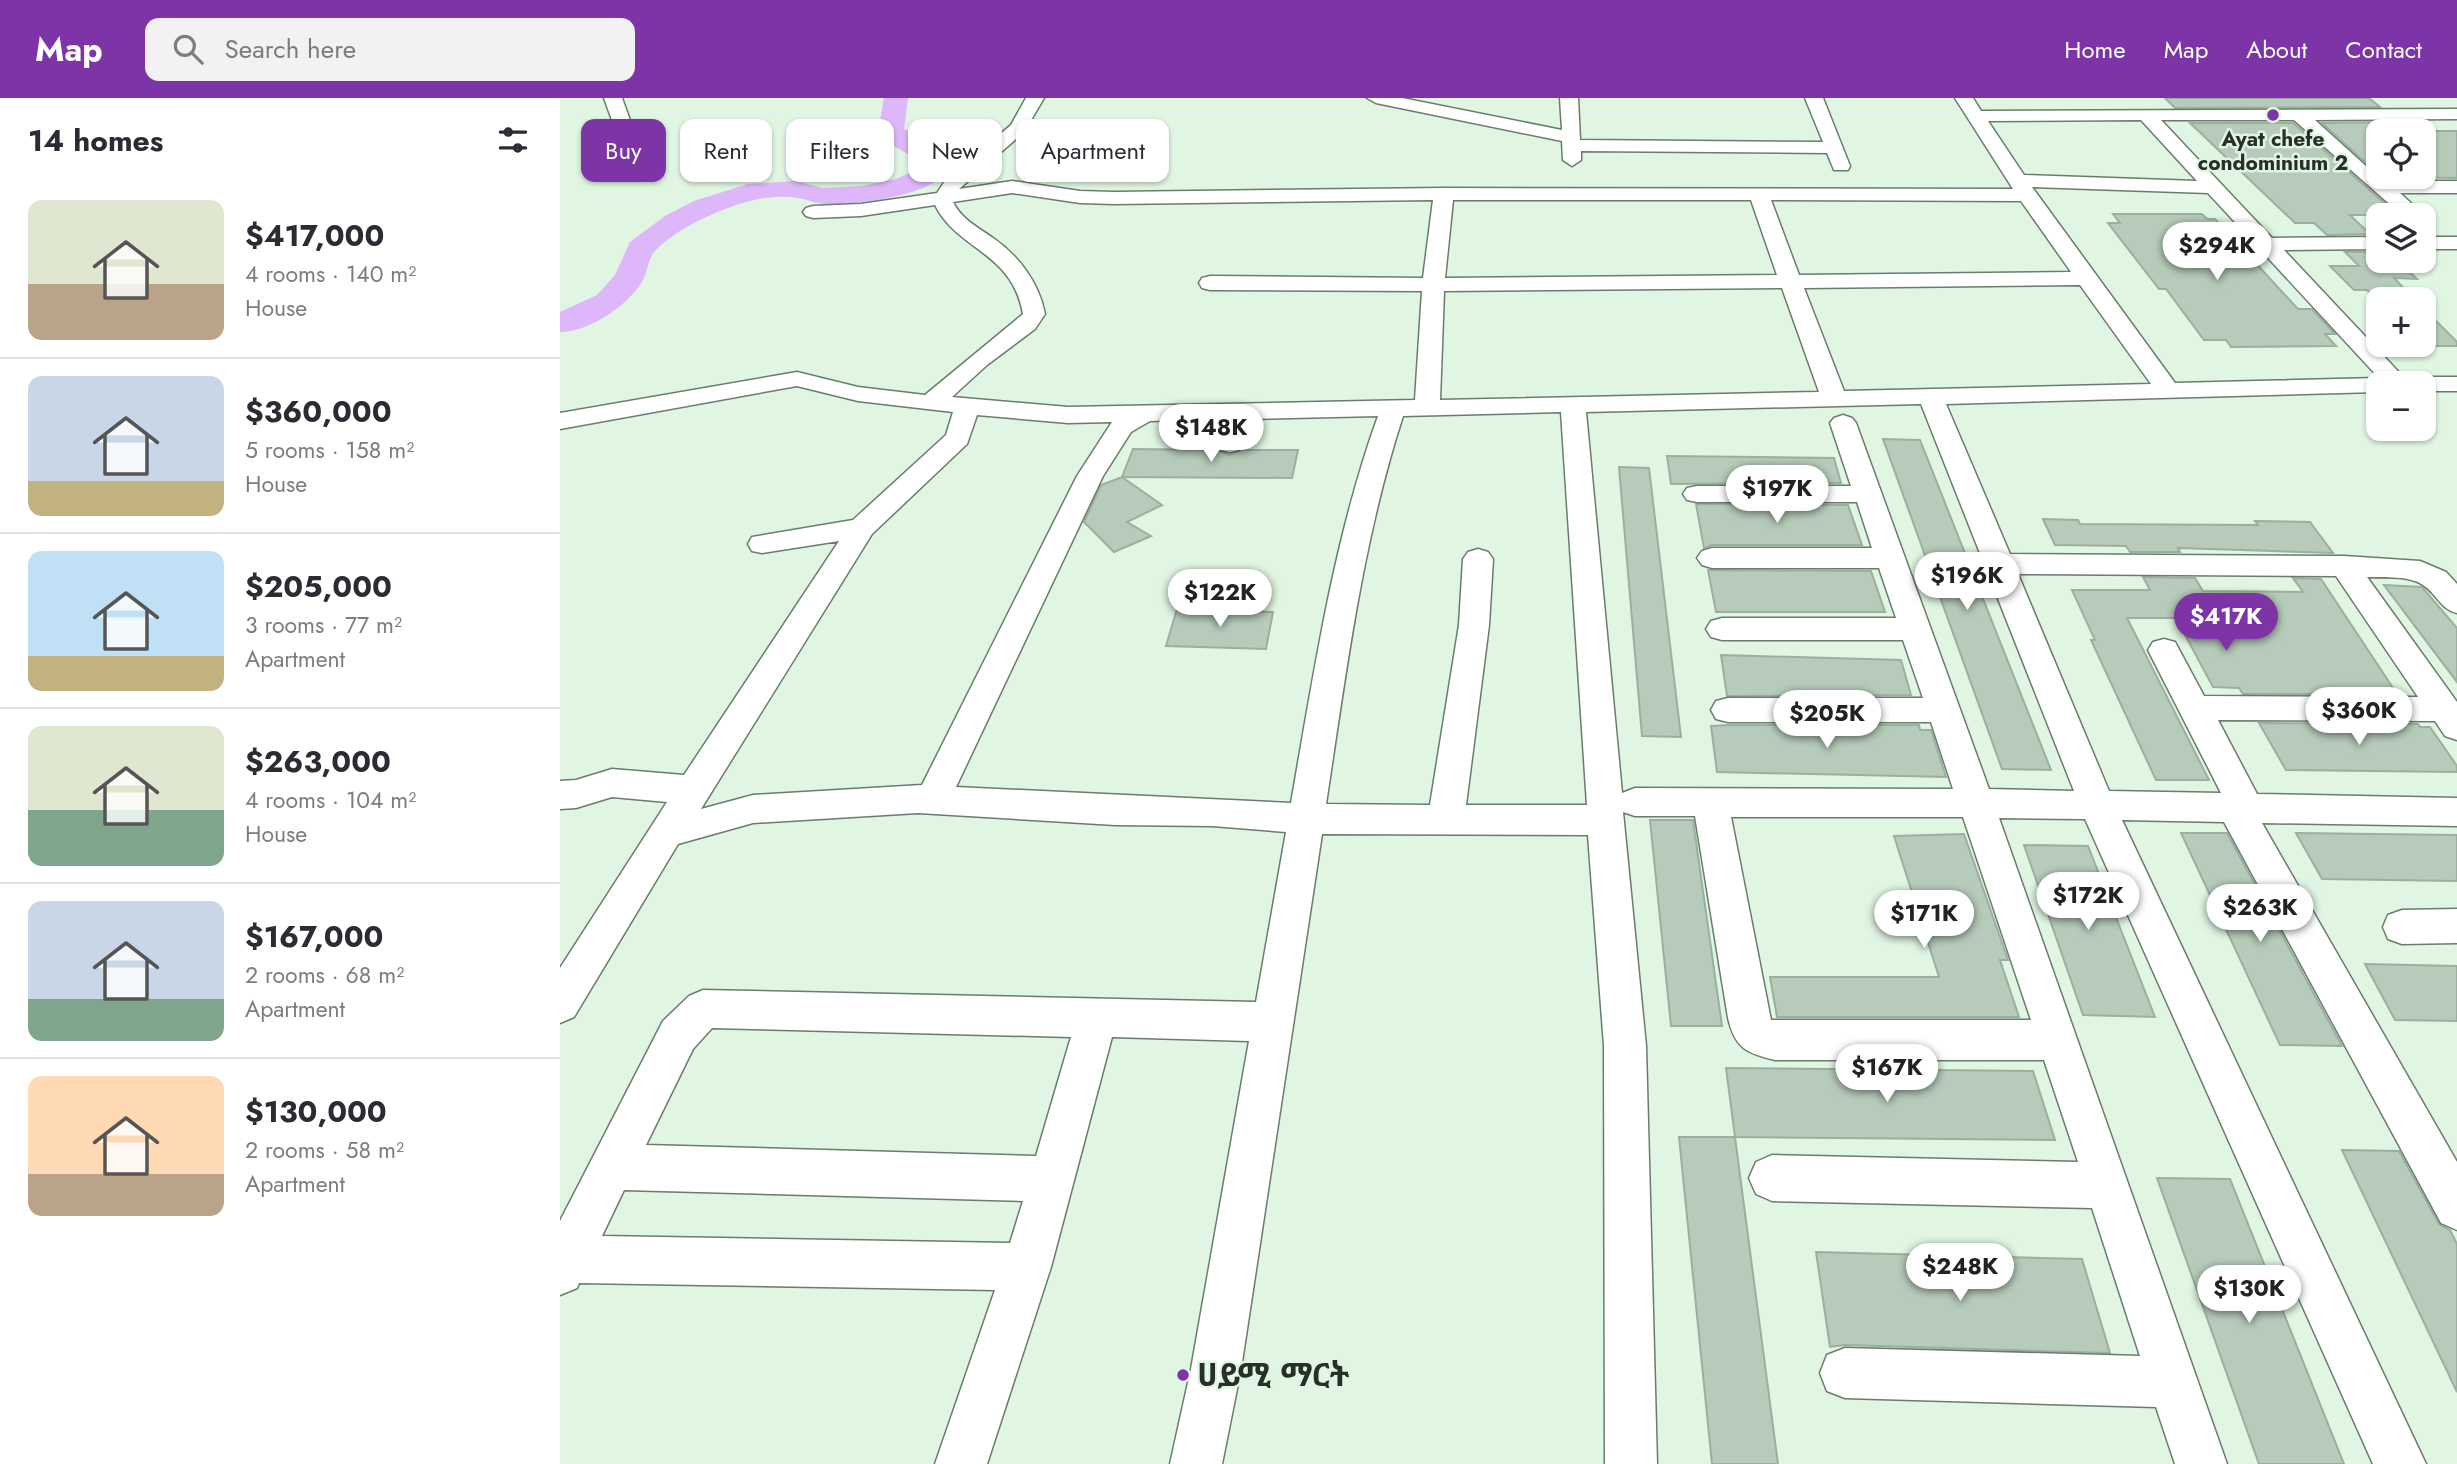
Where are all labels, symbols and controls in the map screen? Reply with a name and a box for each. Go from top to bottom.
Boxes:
search box [145,18,635,81]
text: Map [35,26,103,73]
icon: search [169,30,207,68]
text: Search here [225,30,356,68]
text: Home [2064,32,2126,67]
text: Map [2164,32,2208,67]
text: About [2246,32,2307,67]
text: Contact [2345,32,2422,67]
marker: Ayat chefe condominium 2 [2265,107,2281,123]
text: 14 homes [28,119,163,162]
chip: Buy [581,119,666,182]
chip: Rent [680,119,772,182]
chip: Filters [786,119,894,182]
chip: New [908,119,1002,182]
chip: Apartment [1016,119,1169,182]
map controls [2366,119,2436,441]
button: locate [2366,119,2436,189]
icon: filters [494,121,532,159]
place label: Ayat chefe condominium 2 [2198,124,2348,178]
button: layers [2366,203,2436,273]
text: $417,000 [245,214,384,257]
pin: $294K [2168,222,2266,282]
icon: home [84,228,168,312]
text: $294K [2179,228,2255,262]
text: 4 rooms · 140 m² [245,257,416,291]
button: + [2366,287,2436,357]
text: House [245,291,307,325]
button: − [2366,371,2436,441]
text: $360,000 [245,390,392,433]
icon: home [84,404,168,488]
pin: $148K [1162,404,1260,464]
text: $148K [1175,410,1247,444]
text: 5 rooms · 158 m² [245,433,414,467]
pin: $197K [1728,466,1826,525]
text: House [245,467,307,501]
text: $197K [1742,471,1812,505]
pin: $196K [1918,552,2016,612]
text: $196K [1931,558,2003,592]
text: $205,000 [245,565,392,608]
pin: $122K [1171,570,1269,629]
text: $122K [1184,575,1256,609]
icon: home [84,579,168,663]
pin: $417K [2177,594,2275,653]
text: $417K [2190,599,2262,633]
text: 3 rooms · 77 m² [245,608,402,642]
text: Apartment [245,642,345,676]
pin: $360K [2310,688,2408,747]
pin: $205K [1778,690,1876,750]
text: $360K [2321,693,2397,727]
text: $205K [1789,696,1865,730]
text: $263,000 [245,740,391,783]
icon: home [84,754,168,838]
text: 4 rooms · 104 m² [245,783,416,817]
text: House [245,817,307,851]
pin: $172K [2039,872,2137,932]
text: $172K [2052,878,2124,912]
pin: $263K [2211,884,2309,944]
pin: $171K [1875,890,1973,950]
text: $263K [2222,890,2298,924]
text: $171K [1890,896,1958,930]
text: $167,000 [245,915,383,958]
icon: home [84,929,168,1013]
text: 2 rooms · 68 m² [245,958,404,992]
text: Apartment [245,992,345,1026]
pin: $167K [1838,1044,1936,1104]
text: $167K [1851,1050,1923,1084]
text: $130,000 [245,1090,387,1133]
icon: home [84,1104,168,1188]
text: 2 rooms · 58 m² [245,1133,404,1167]
text: Apartment [245,1167,345,1201]
pin: $248K [1911,1244,2009,1303]
text: $248K [1922,1249,1998,1283]
pin: $130K [2200,1266,2298,1325]
text: $130K [2213,1271,2285,1305]
place label: ሀይሚ ማርት [1197,1352,1350,1398]
marker: ሀይሚ ማርት [1175,1367,1191,1383]

